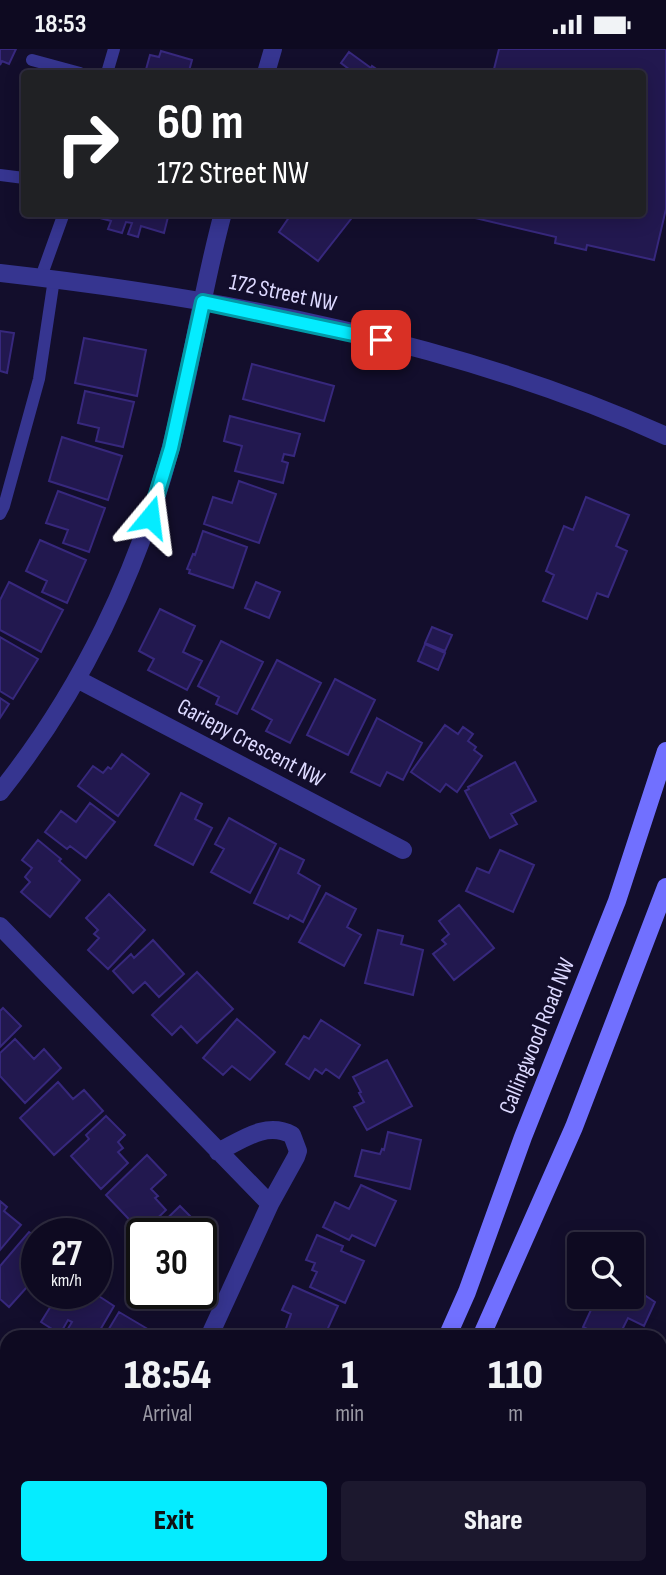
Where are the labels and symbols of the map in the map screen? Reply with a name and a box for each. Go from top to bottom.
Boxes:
street label: 172 Street NW [227,268,339,318]
pin [351,310,411,370]
position arrow [113,480,187,554]
street label: Gariepy Crescent NW [173,692,329,794]
street label: Callingwood Road NW [493,954,581,1118]
speed limit sign: 30 [126,1218,217,1309]

